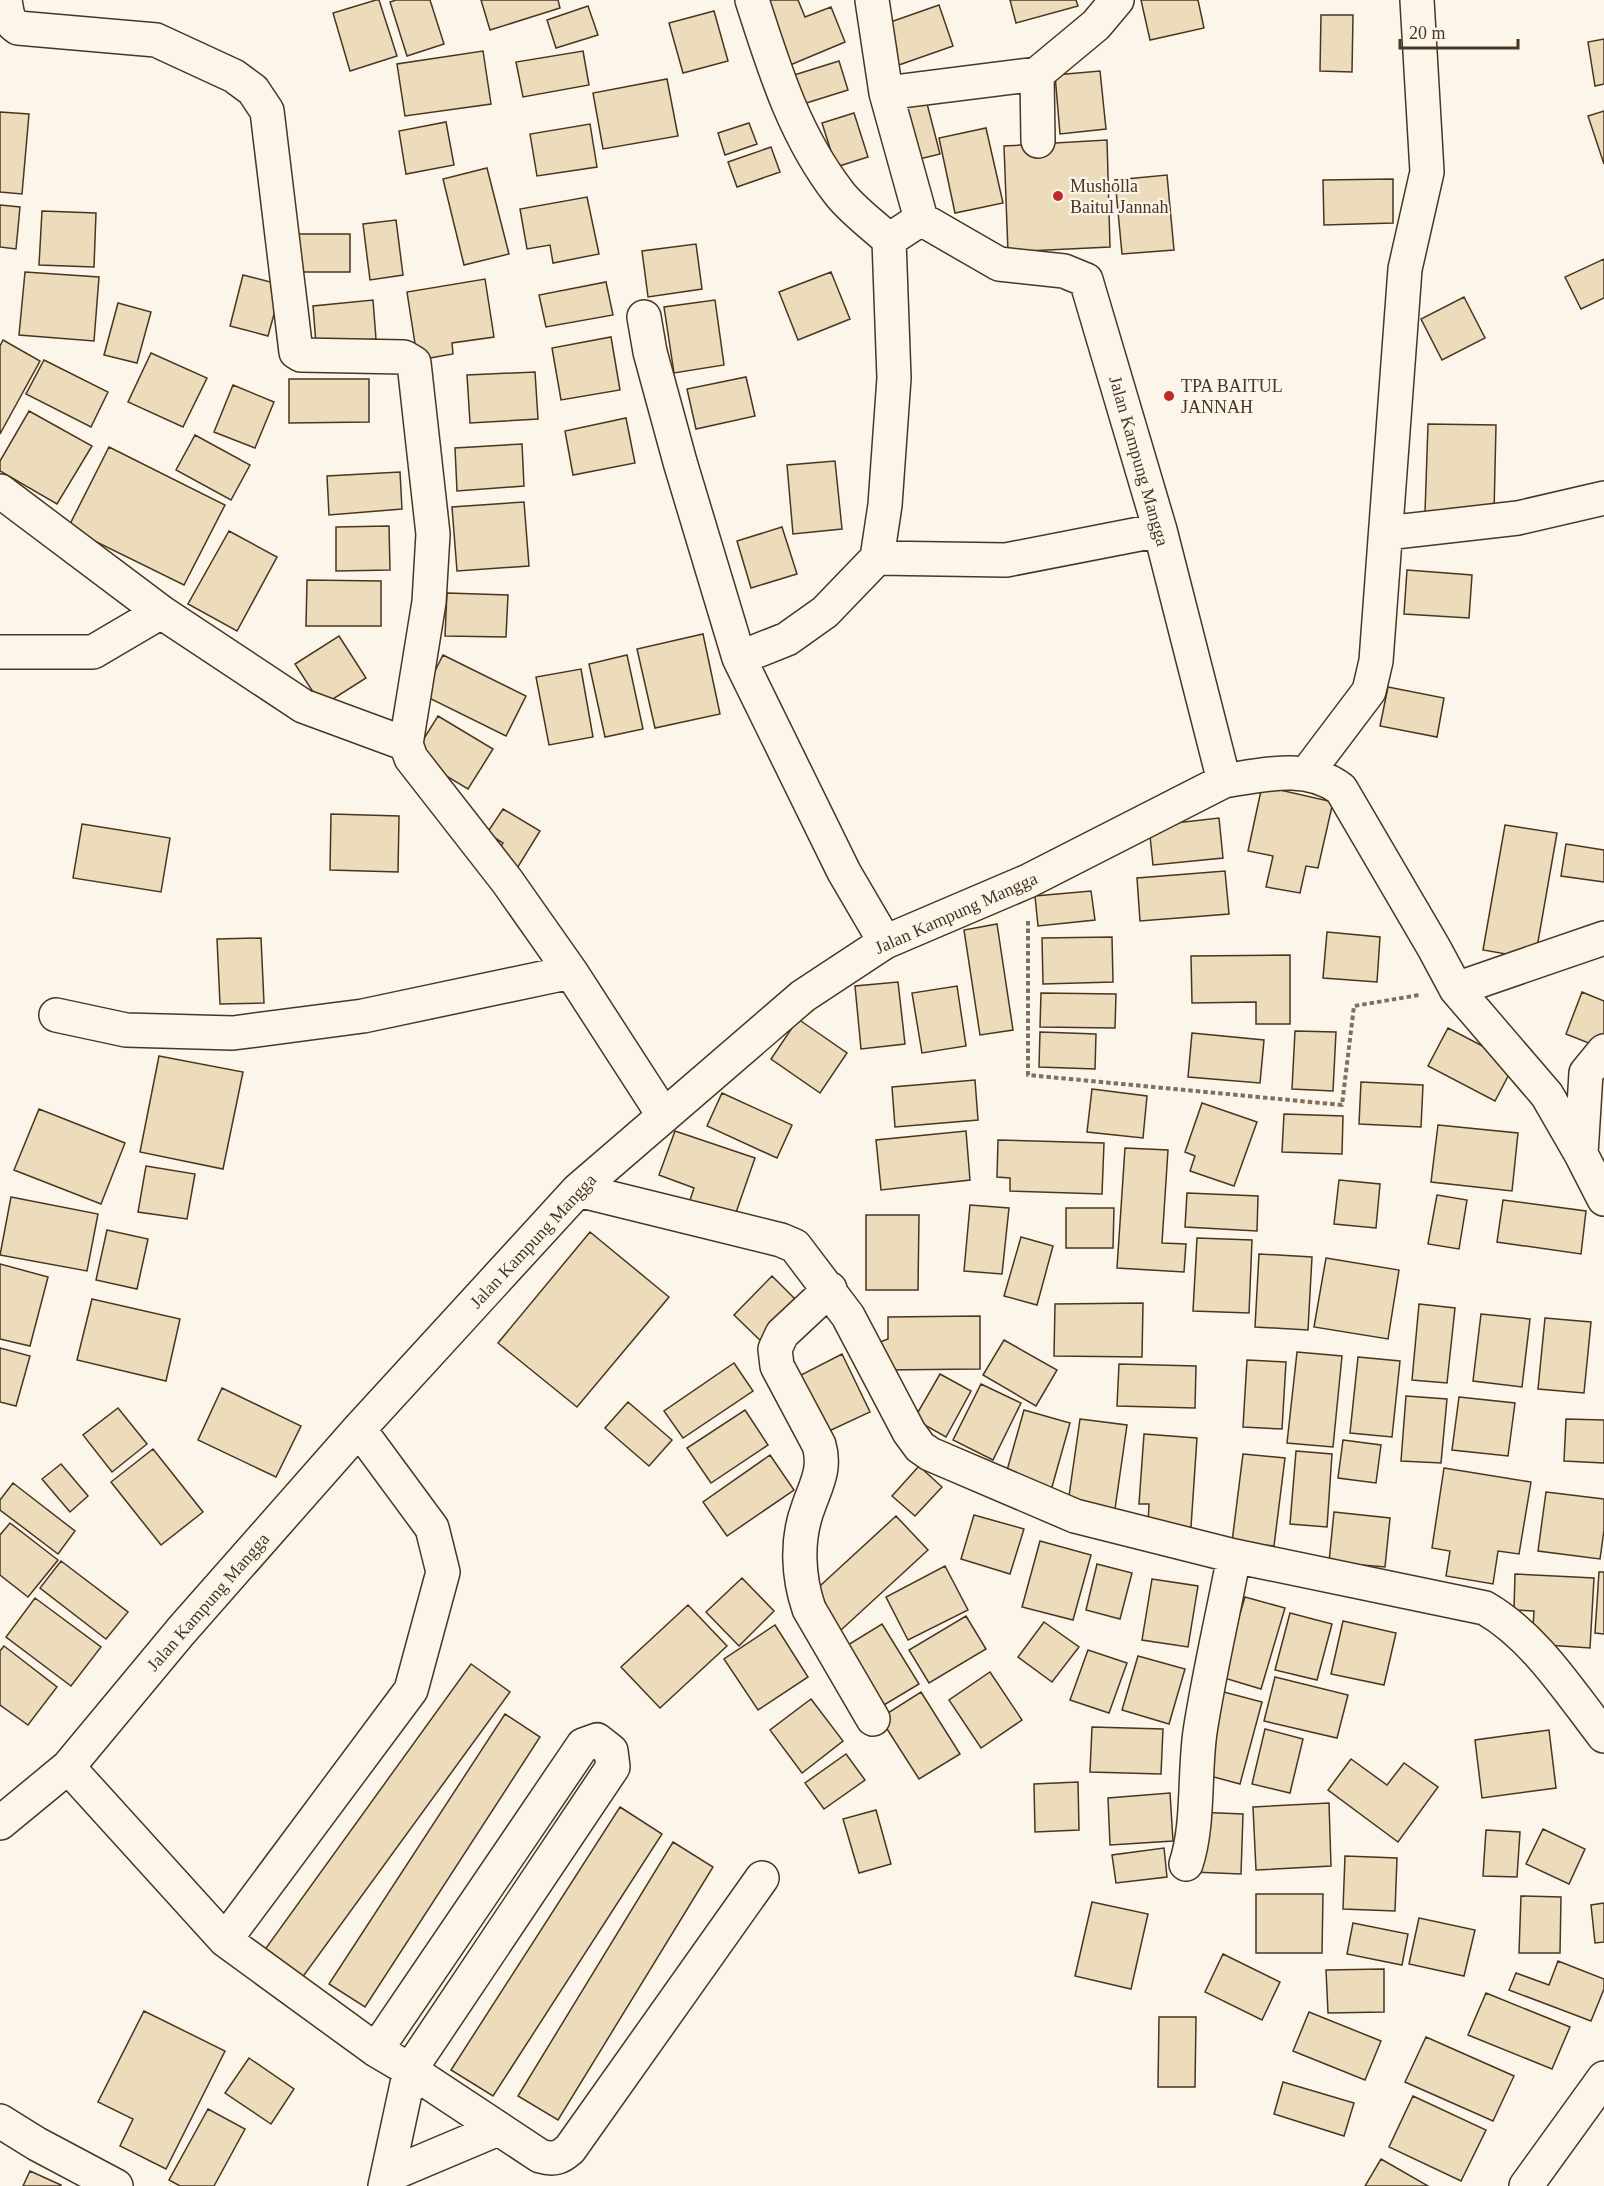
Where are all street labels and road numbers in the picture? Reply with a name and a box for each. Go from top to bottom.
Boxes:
street label: Jalan Kampung Mangga [1105,374,1173,548]
street label: Jalan Kampung Mangga [872,868,1040,958]
street label: Jalan Kampung Mangga [466,1170,600,1312]
street label: Jalan Kampung Mangga [143,1529,273,1675]

